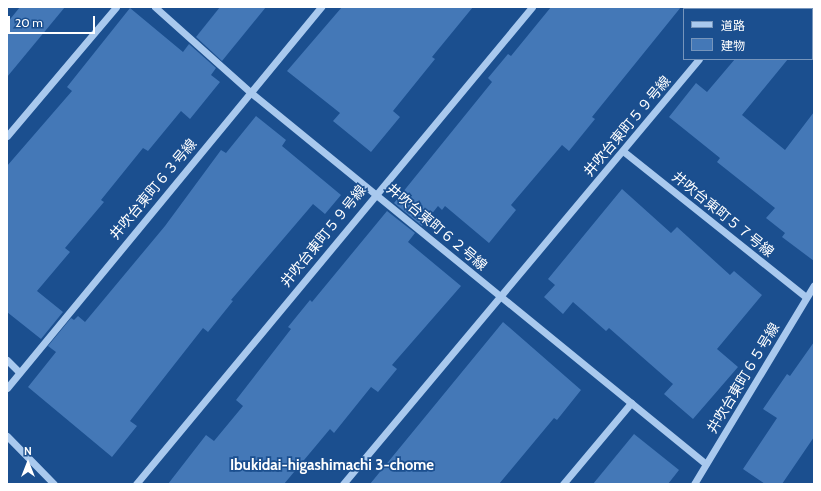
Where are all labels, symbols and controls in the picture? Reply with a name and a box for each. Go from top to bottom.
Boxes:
scale bar [10,8,97,34]
legend [683,8,813,60]
text: 20 m [15,15,43,30]
text: 道路 [721,18,745,33]
text: 建物 [721,38,745,53]
street label: 井吹台東町５９号線 [580,72,674,180]
street label: 井吹台東町６３号線 [106,135,200,243]
street label: 井吹台東町５７号線 [669,168,777,260]
street label: 井吹台東町６２号線 [383,180,491,274]
street label: 井吹台東町５９号線 [277,182,369,290]
street label: 井吹台東町６５号線 [703,320,783,436]
north arrow [8,443,48,483]
text: N [24,444,32,458]
district label: Ibukidai-higashimachi 3-chome [230,457,434,475]

